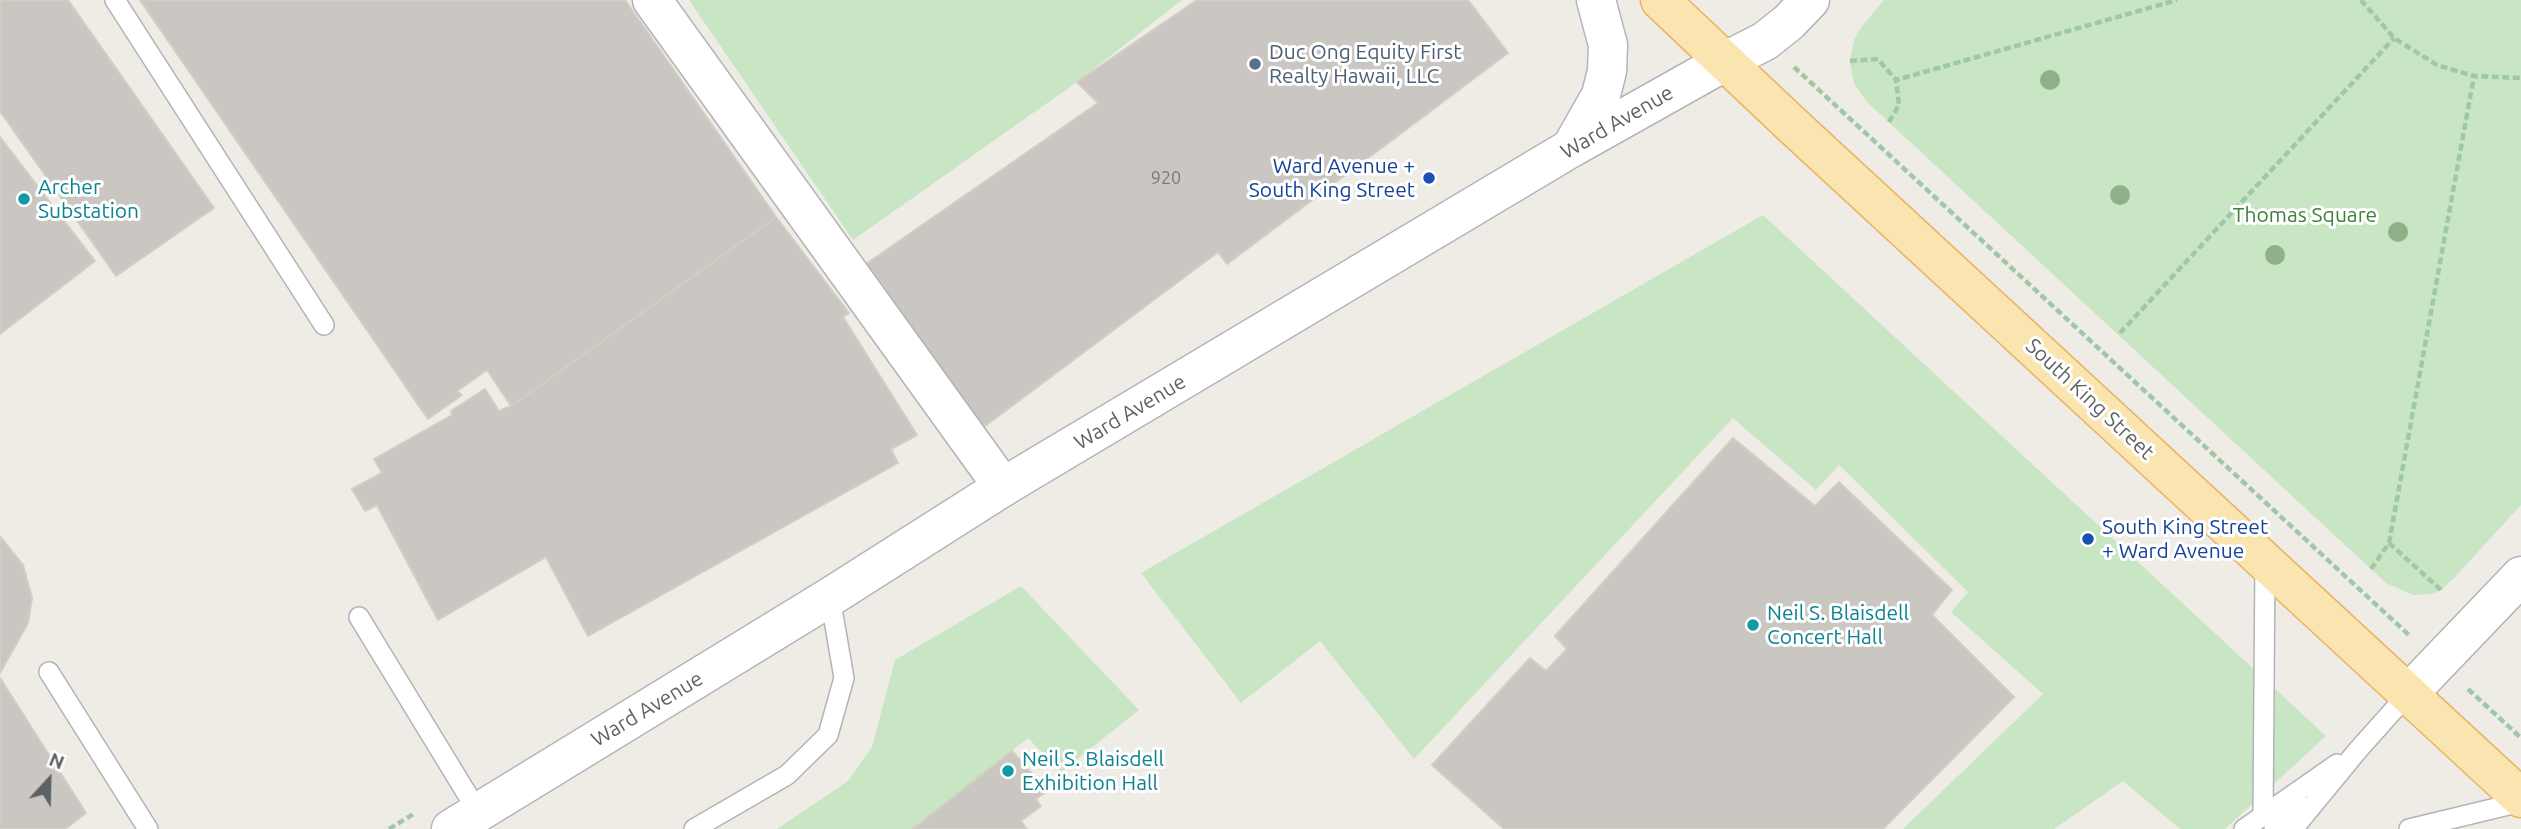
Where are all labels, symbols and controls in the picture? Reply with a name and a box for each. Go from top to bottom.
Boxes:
place label: Duc Ong Equity First Realty Hawaii, LLC [1269,39,1461,89]
marker: Duc Ong Equity First Realty Hawaii, LLC [1247,56,1263,72]
street label: Ward Avenue [1556,80,1678,164]
place label: Ward Avenue + South King Street [1249,153,1415,203]
house number: 920 [1151,167,1181,189]
marker: Ward Avenue + South King Street [1421,170,1437,186]
place label: Archer Substation [38,174,139,224]
marker: Archer Substation [16,191,32,207]
park label: Thomas Square [2233,202,2377,228]
street label: South King Street [2021,333,2159,465]
street label: Ward Avenue [1070,369,1190,455]
place label: South King Street + Ward Avenue [2102,514,2268,564]
marker: South King Street + Ward Avenue [2080,531,2096,547]
place label: Neil S. Blaisdell Concert Hall [1767,600,1909,650]
marker: Neil S. Blaisdell Concert Hall [1745,617,1761,633]
street label: Ward Avenue [587,666,707,752]
north arrow [14,745,84,815]
place label: Neil S. Blaisdell Exhibition Hall [1022,746,1164,796]
text: N [46,748,68,773]
marker: Neil S. Blaisdell Exhibition Hall [1000,763,1016,779]

